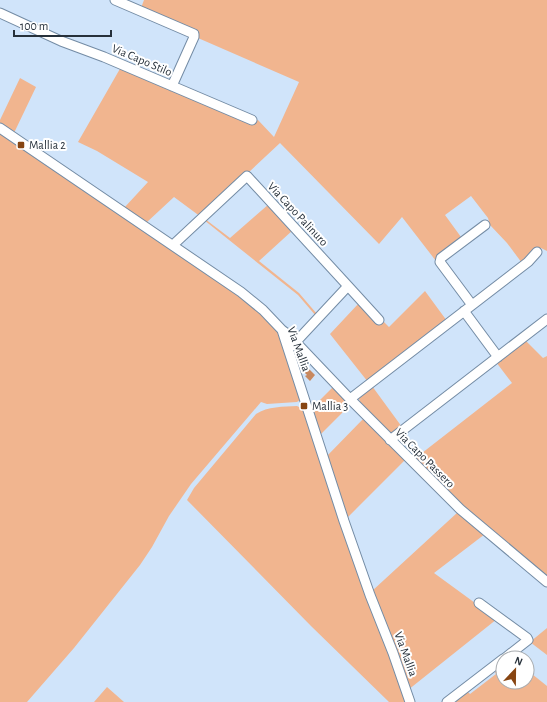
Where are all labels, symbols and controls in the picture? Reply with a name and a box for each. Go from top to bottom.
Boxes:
scale bar [14,12,111,38]
text: 100 m [20,20,48,32]
street label: Via Capo Stilo [110,42,174,78]
place label: Mallia 2 [29,139,66,151]
marker: Mallia 2 [16,140,26,150]
street label: Via Capo Palinuro [266,180,331,248]
street label: Via Mallia [285,325,313,373]
place label: Mallia 3 [312,400,348,412]
marker: Mallia 3 [299,401,309,411]
street label: Via Capo Passero [393,426,457,490]
street label: Via Mallia [392,630,420,678]
north arrow [495,650,535,690]
text: N [513,655,524,668]

